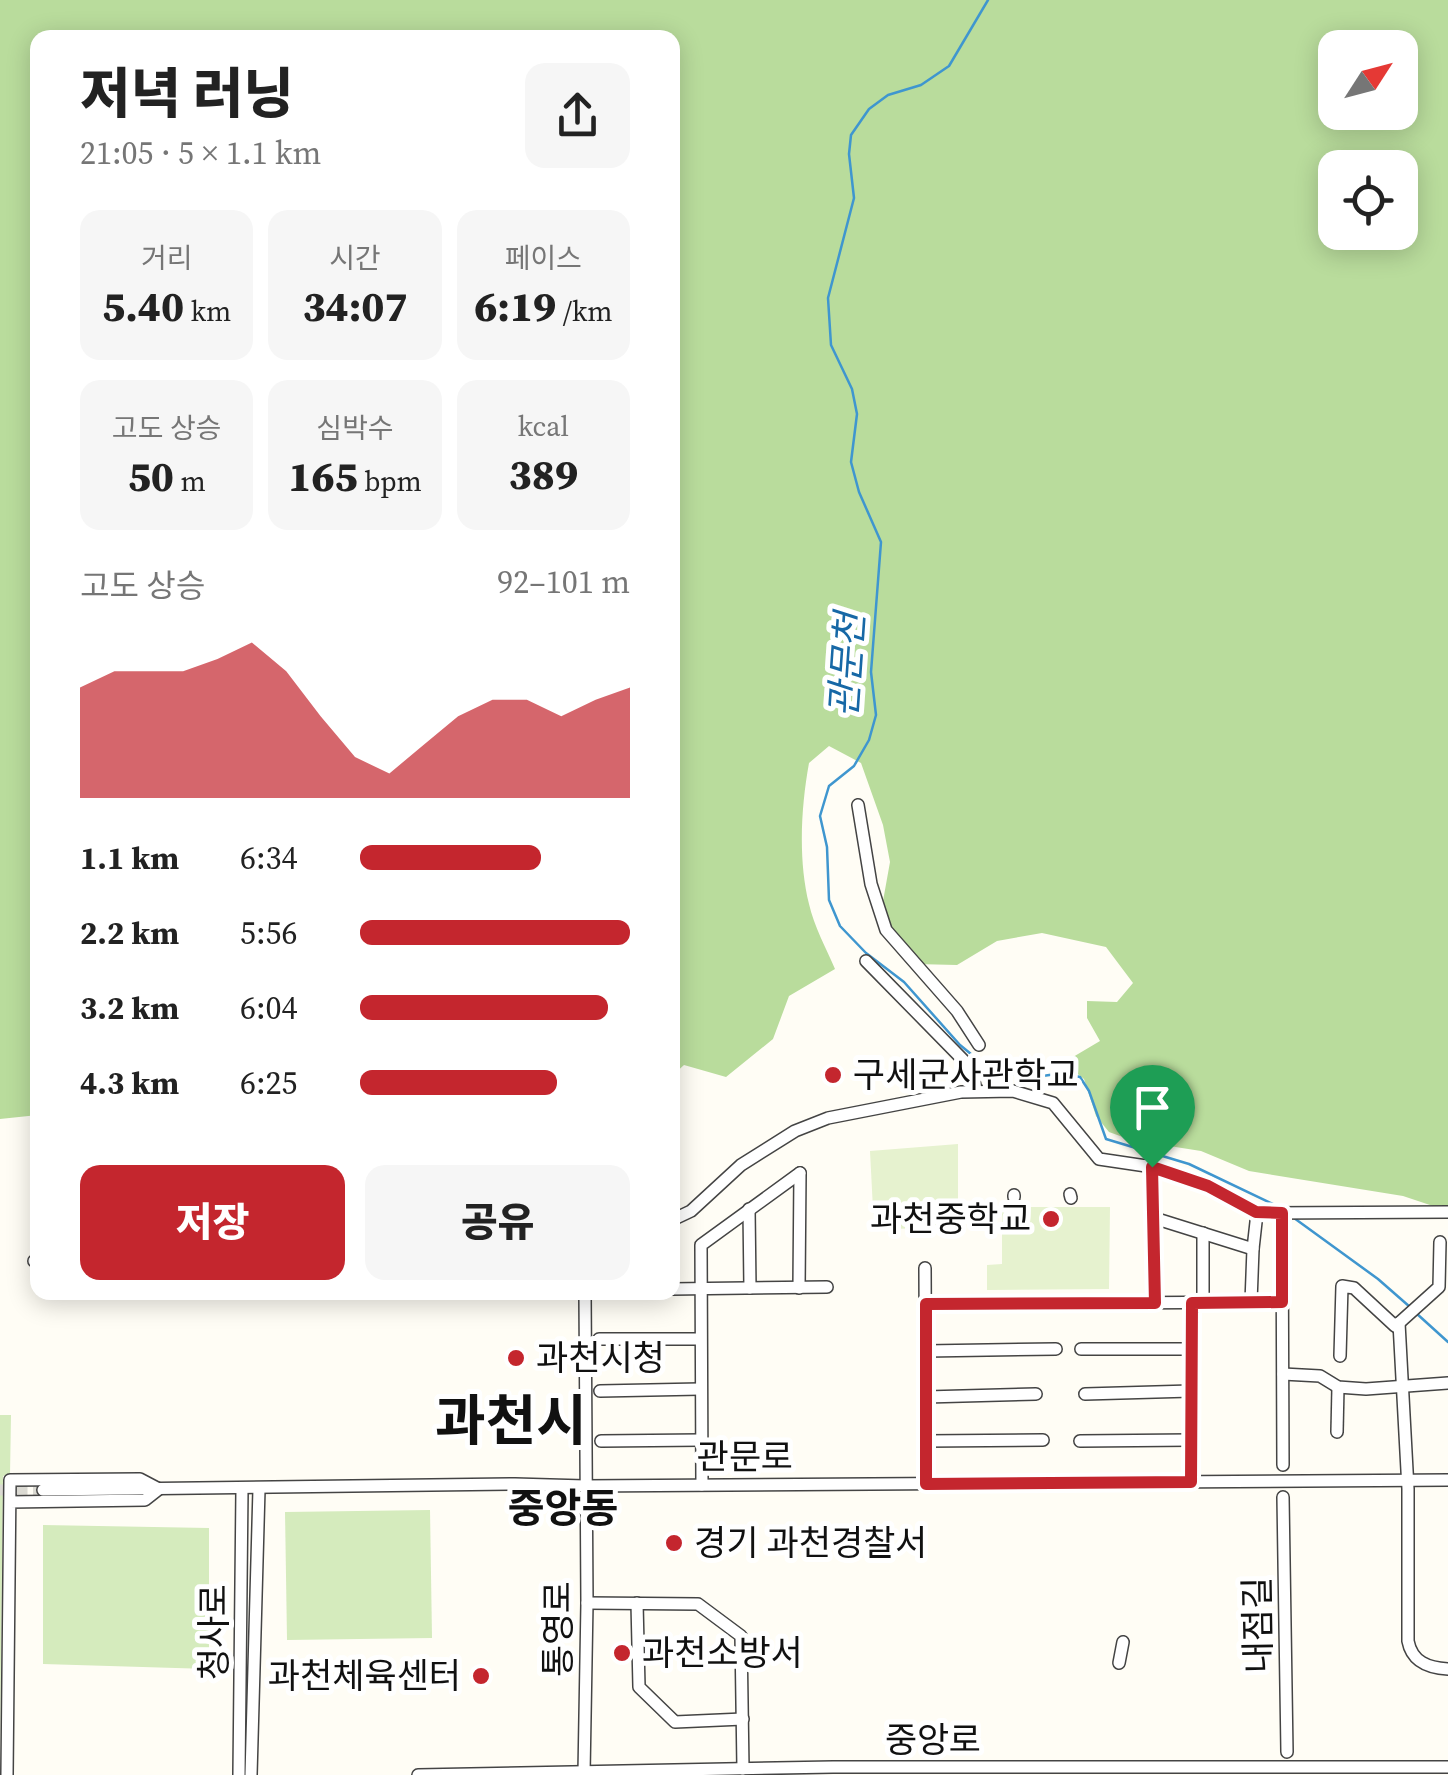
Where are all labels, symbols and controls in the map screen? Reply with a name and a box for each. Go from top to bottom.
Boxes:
north arrow [1318,30,1418,130]
map controls [1318,30,1418,250]
text: 저녁 러닝 [80,56,294,131]
button: share [525,63,630,168]
text: 21:05 · 5 × 1.1 km [80,131,321,175]
button: locate [1318,150,1418,250]
text: 거리 [141,239,192,277]
text: 시간 [329,239,381,277]
text: 페이스 [505,239,582,277]
text: 5.40 [102,277,184,335]
text: 34:07 [302,277,408,335]
text: 6:19 [474,277,556,335]
text: km [184,292,231,330]
text: /km [556,292,612,330]
text: kcal [518,407,569,445]
text: 고도 상승 [112,409,221,447]
text: 심박수 [316,409,394,447]
text: 389 [509,445,578,503]
text: 50 [128,447,174,505]
text: 165 [288,447,358,505]
text: m [174,462,206,500]
text: bpm [358,462,422,500]
text: 92–101 m [497,560,630,604]
text: 고도 상승 [80,564,205,608]
water label: 관문천 [817,607,877,719]
text: 1.1 km [80,836,179,880]
text: 6:34 [240,836,298,880]
text: 2.2 km [80,911,179,955]
text: 5:56 [240,911,298,955]
text: 3.2 km [80,986,179,1030]
text: 6:04 [240,986,298,1030]
place label: 구세군사관학교 [853,1051,1078,1099]
text: 4.3 km [80,1061,179,1105]
text: 6:25 [240,1061,298,1105]
marker: 구세군사관학교 [822,1064,844,1086]
pin [1110,1065,1195,1168]
icon: arrive [1125,1080,1180,1135]
button: 저장 [80,1165,345,1280]
button: 공유 [365,1165,630,1280]
place label: 과천중학교 [870,1195,1031,1243]
marker: 과천중학교 [1040,1208,1062,1230]
place label: 과천시청 [536,1334,665,1382]
marker: 과천시청 [505,1347,527,1369]
district label: 과천시 [435,1383,587,1458]
street label: 관문로 [697,1433,793,1481]
district label: 중앙동 [508,1481,618,1535]
place label: 경기 과천경찰서 [694,1519,928,1567]
marker: 경기 과천경찰서 [663,1532,685,1554]
street label: 내점길 [1233,1576,1283,1674]
street label: 통영로 [534,1581,582,1677]
street label: 청사로 [190,1584,238,1680]
place label: 과천소방서 [642,1629,803,1677]
marker: 과천소방서 [611,1642,633,1664]
place label: 과천체육센터 [268,1652,461,1700]
marker: 과천체육센터 [470,1665,492,1687]
street label: 중앙로 [885,1716,981,1764]

